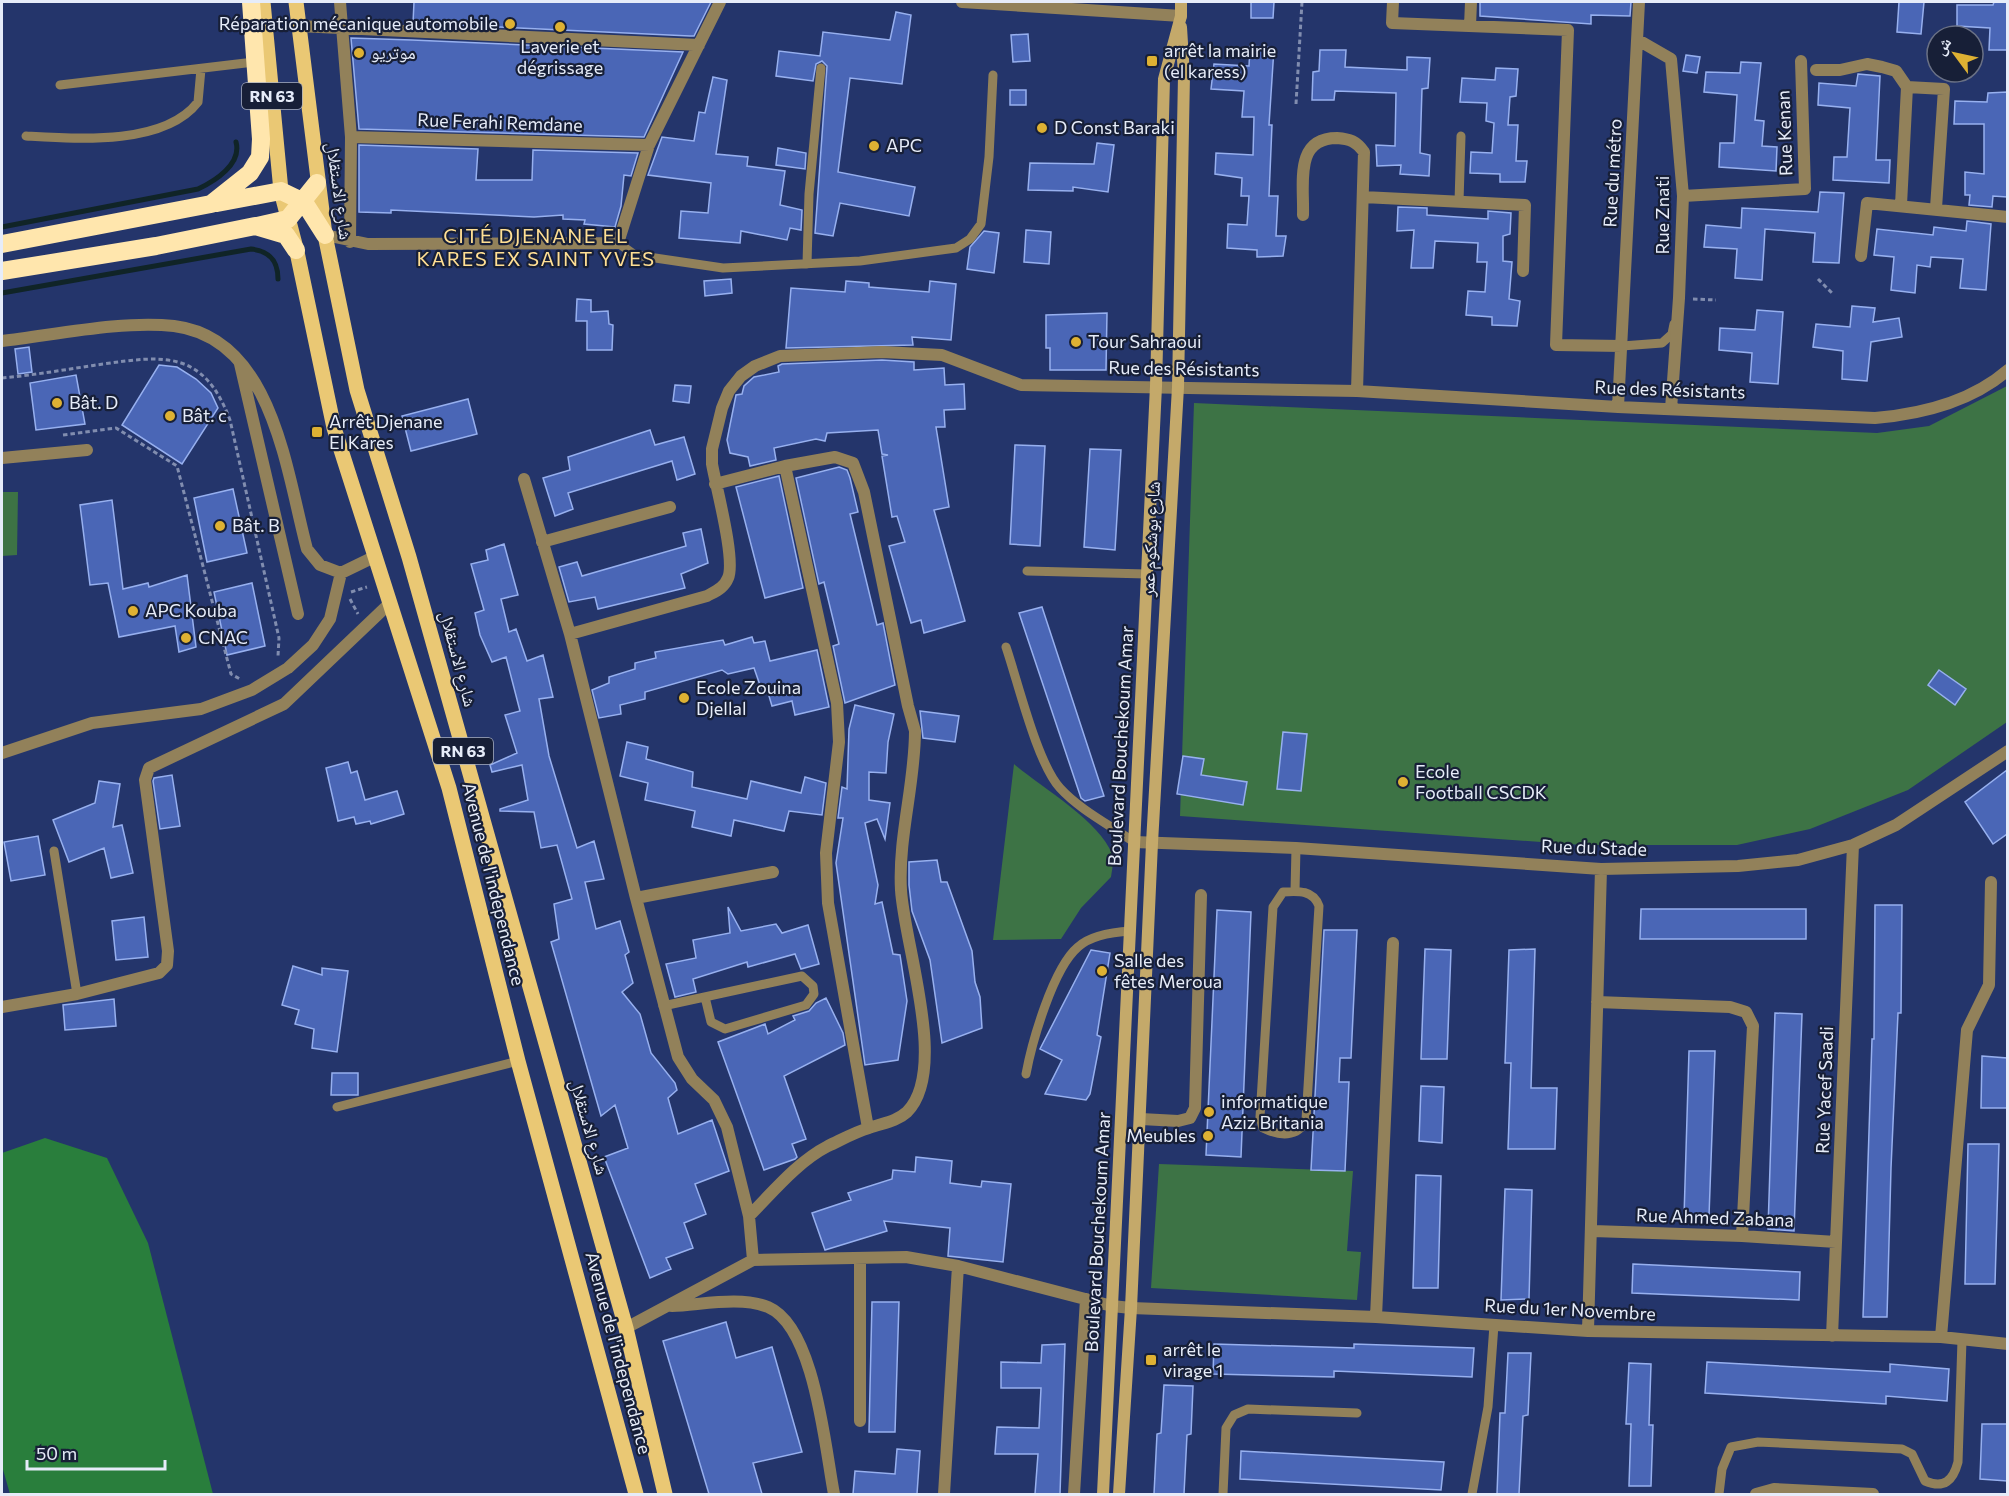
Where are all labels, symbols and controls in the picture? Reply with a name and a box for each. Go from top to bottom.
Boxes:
place label: Réparation mécanique automobile [219,12,498,34]
marker: Réparation mécanique automobile [503,17,517,31]
marker: Laverie et dégrissage [553,20,567,34]
north arrow [1925,24,1985,84]
text: ش [1929,33,1955,58]
place label: Laverie et dégrissage [517,35,603,78]
place label: arrêt la mairie (el karess) [1164,39,1276,82]
place label: موتريو [371,41,416,63]
marker: موتريو [352,46,366,60]
marker: arrêt la mairie (el karess) [1145,54,1159,68]
road number: RN 63 [242,83,302,109]
street label: Rue Kenan [1772,90,1796,176]
street label: Rue Ferahi Remdane [417,108,583,136]
place label: D Const Baraki [1054,116,1175,138]
street label: Rue du métro [1598,118,1626,228]
marker: D Const Baraki [1035,121,1049,135]
place label: APC [886,134,922,156]
marker: APC [867,139,881,153]
street label: شارع الاستقلال [321,141,358,241]
street label: Rue Znati [1651,176,1673,254]
district label: CITÉ DJENANE EL KARES EX SAINT YVES [416,223,656,270]
place label: Tour Sahraoui [1088,330,1202,352]
marker: Tour Sahraoui [1069,335,1083,349]
street label: Rue des Résistants [1108,356,1260,380]
street label: Rue des Résistants [1594,375,1746,403]
place label: Bât. D [69,391,118,413]
marker: Bât. D [50,396,64,410]
place label: Bât. c [182,404,227,426]
marker: Bât. c [163,409,177,423]
place label: Arrêt Djenane El Kares [329,410,443,453]
marker: Arrêt Djenane El Kares [310,425,324,439]
street label: شارع بوشكوم عمر [1136,481,1166,598]
place label: Bât. B [232,514,280,536]
marker: Bât. B [213,519,227,533]
place label: APC Kouba [145,599,237,621]
marker: APC Kouba [126,604,140,618]
street label: شارع الاستقلال [435,608,482,709]
street label: Boulevard Bouchekoum Amar [1103,625,1137,867]
place label: CNAC [198,626,248,648]
marker: CNAC [179,631,193,645]
place label: Ecole Zouina Djellal [696,676,801,719]
marker: Ecole Zouina Djellal [677,691,691,705]
road number: RN 63 [433,738,493,764]
place label: Ecole Football CSCDK [1415,760,1547,803]
marker: Ecole Football CSCDK [1396,775,1410,789]
street label: Avenue de l'independance [458,780,530,988]
street label: Rue du Stade [1541,834,1647,860]
place label: Salle des fêtes Meroua [1114,949,1222,992]
marker: Salle des fêtes Meroua [1095,964,1109,978]
street label: Rue Yacef Saadi [1811,1026,1837,1154]
street label: شارع الاستقلال [565,1076,614,1177]
place label: informatique Aziz Britania [1221,1090,1328,1133]
marker: informatique Aziz Britania [1202,1105,1216,1119]
street label: Boulevard Bouchekoum Amar [1080,1111,1114,1353]
place label: Meubles [1126,1124,1196,1146]
marker: Meubles [1201,1129,1215,1143]
street label: Rue Ahmed Zabana [1636,1203,1794,1231]
street label: Avenue de l'independance [581,1249,657,1456]
street label: Rue du 1er Novembre [1484,1294,1656,1324]
place label: arrêt le virage 1 [1163,1338,1224,1381]
marker: arrêt le virage 1 [1144,1353,1158,1367]
scale bar [27,1433,165,1471]
text: 50 m [36,1442,77,1464]

